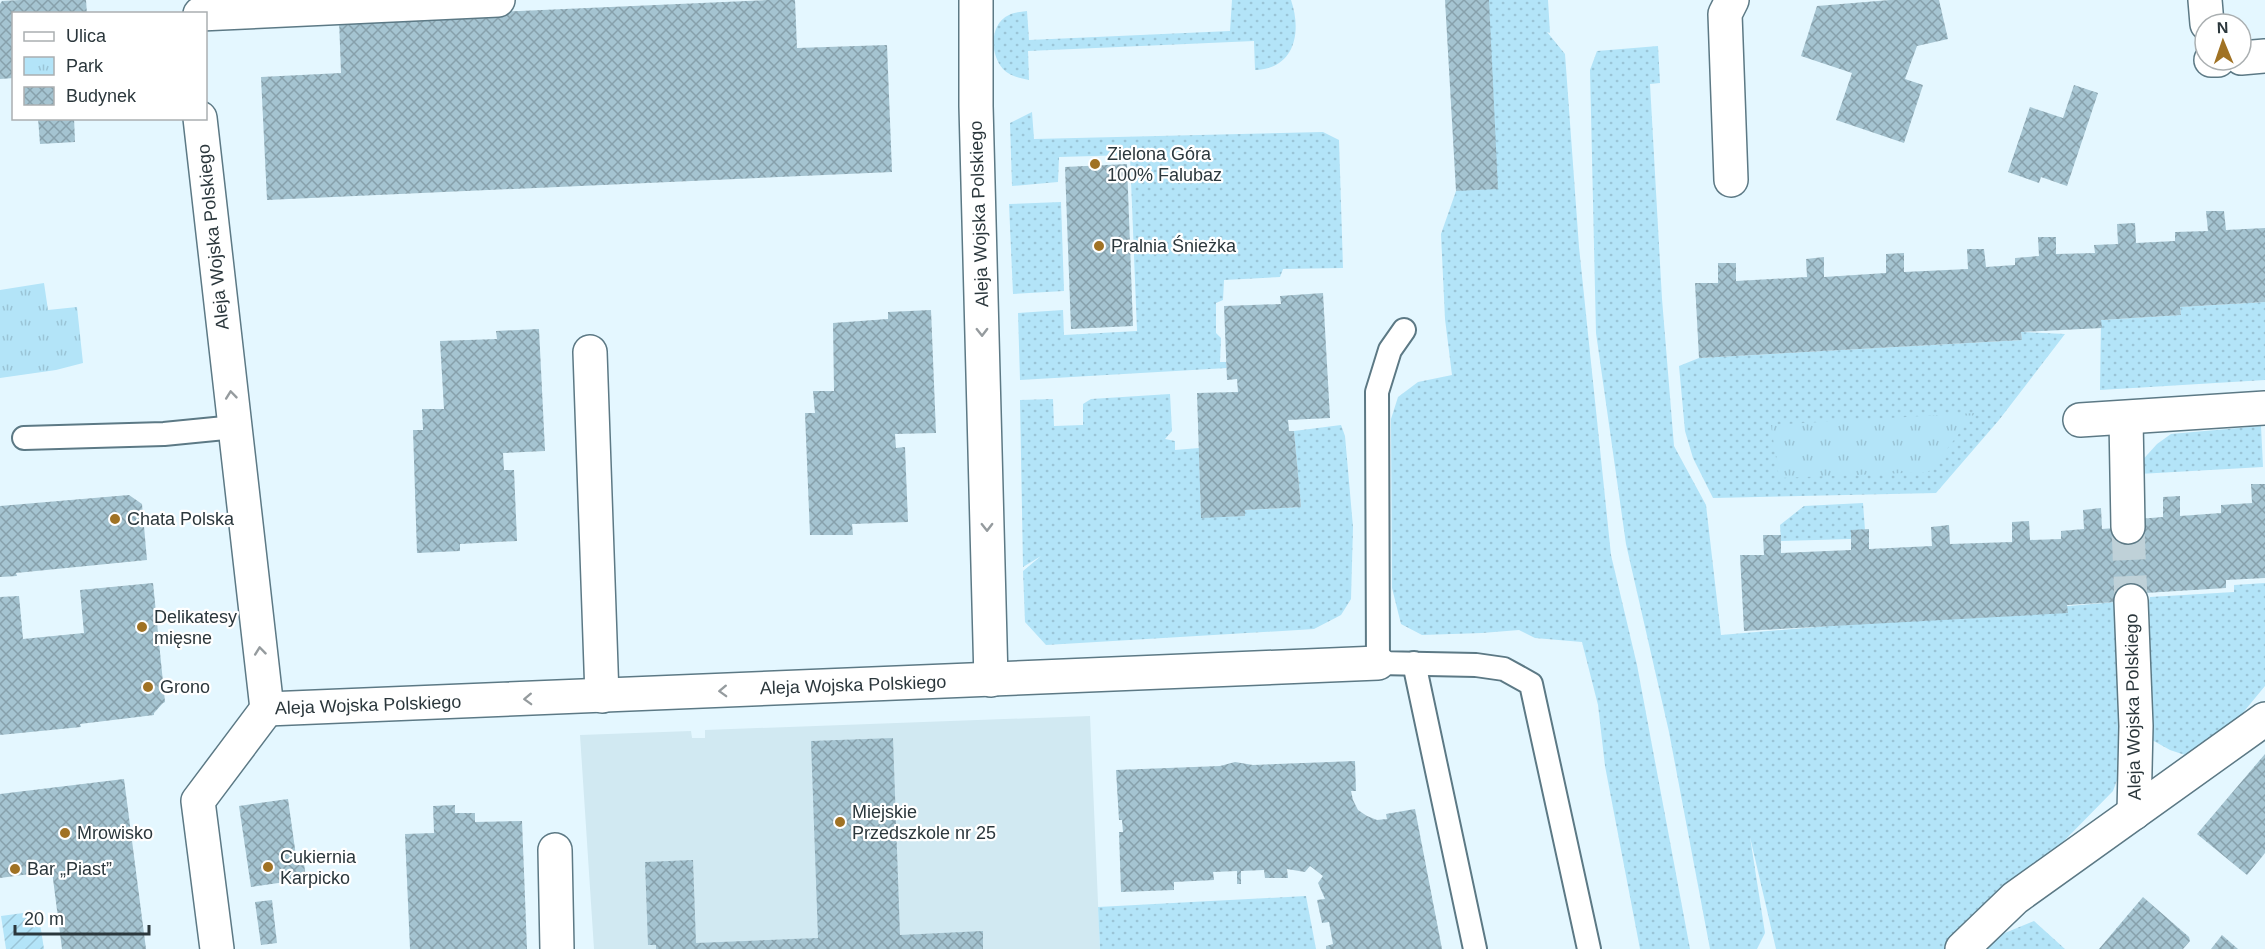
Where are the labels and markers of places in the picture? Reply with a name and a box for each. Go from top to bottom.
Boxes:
place label: Zielona Góra 100% Falubaz [1107,144,1222,185]
marker: Zielona Góra 100% Falubaz [1088,157,1102,171]
place label: Pralnia Śnieżka [1111,235,1237,256]
marker: Pralnia Śnieżka [1092,239,1106,253]
place label: Chata Polska [127,509,235,529]
marker: Chata Polska [108,512,122,526]
place label: Delikatesy mięsne [154,607,237,648]
marker: Delikatesy mięsne [135,620,149,634]
place label: Grono [160,677,210,697]
marker: Grono [141,680,155,694]
place label: Miejskie Przedszkole nr 25 [852,802,996,843]
marker: Miejskie Przedszkole nr 25 [833,815,847,829]
place label: Mrowisko [77,823,153,843]
marker: Mrowisko [58,826,72,840]
place label: Cukiernia Karpicko [280,847,357,888]
place label: Bar „Piast” [27,859,112,879]
marker: Cukiernia Karpicko [261,860,275,874]
marker: Bar „Piast” [8,862,22,876]

